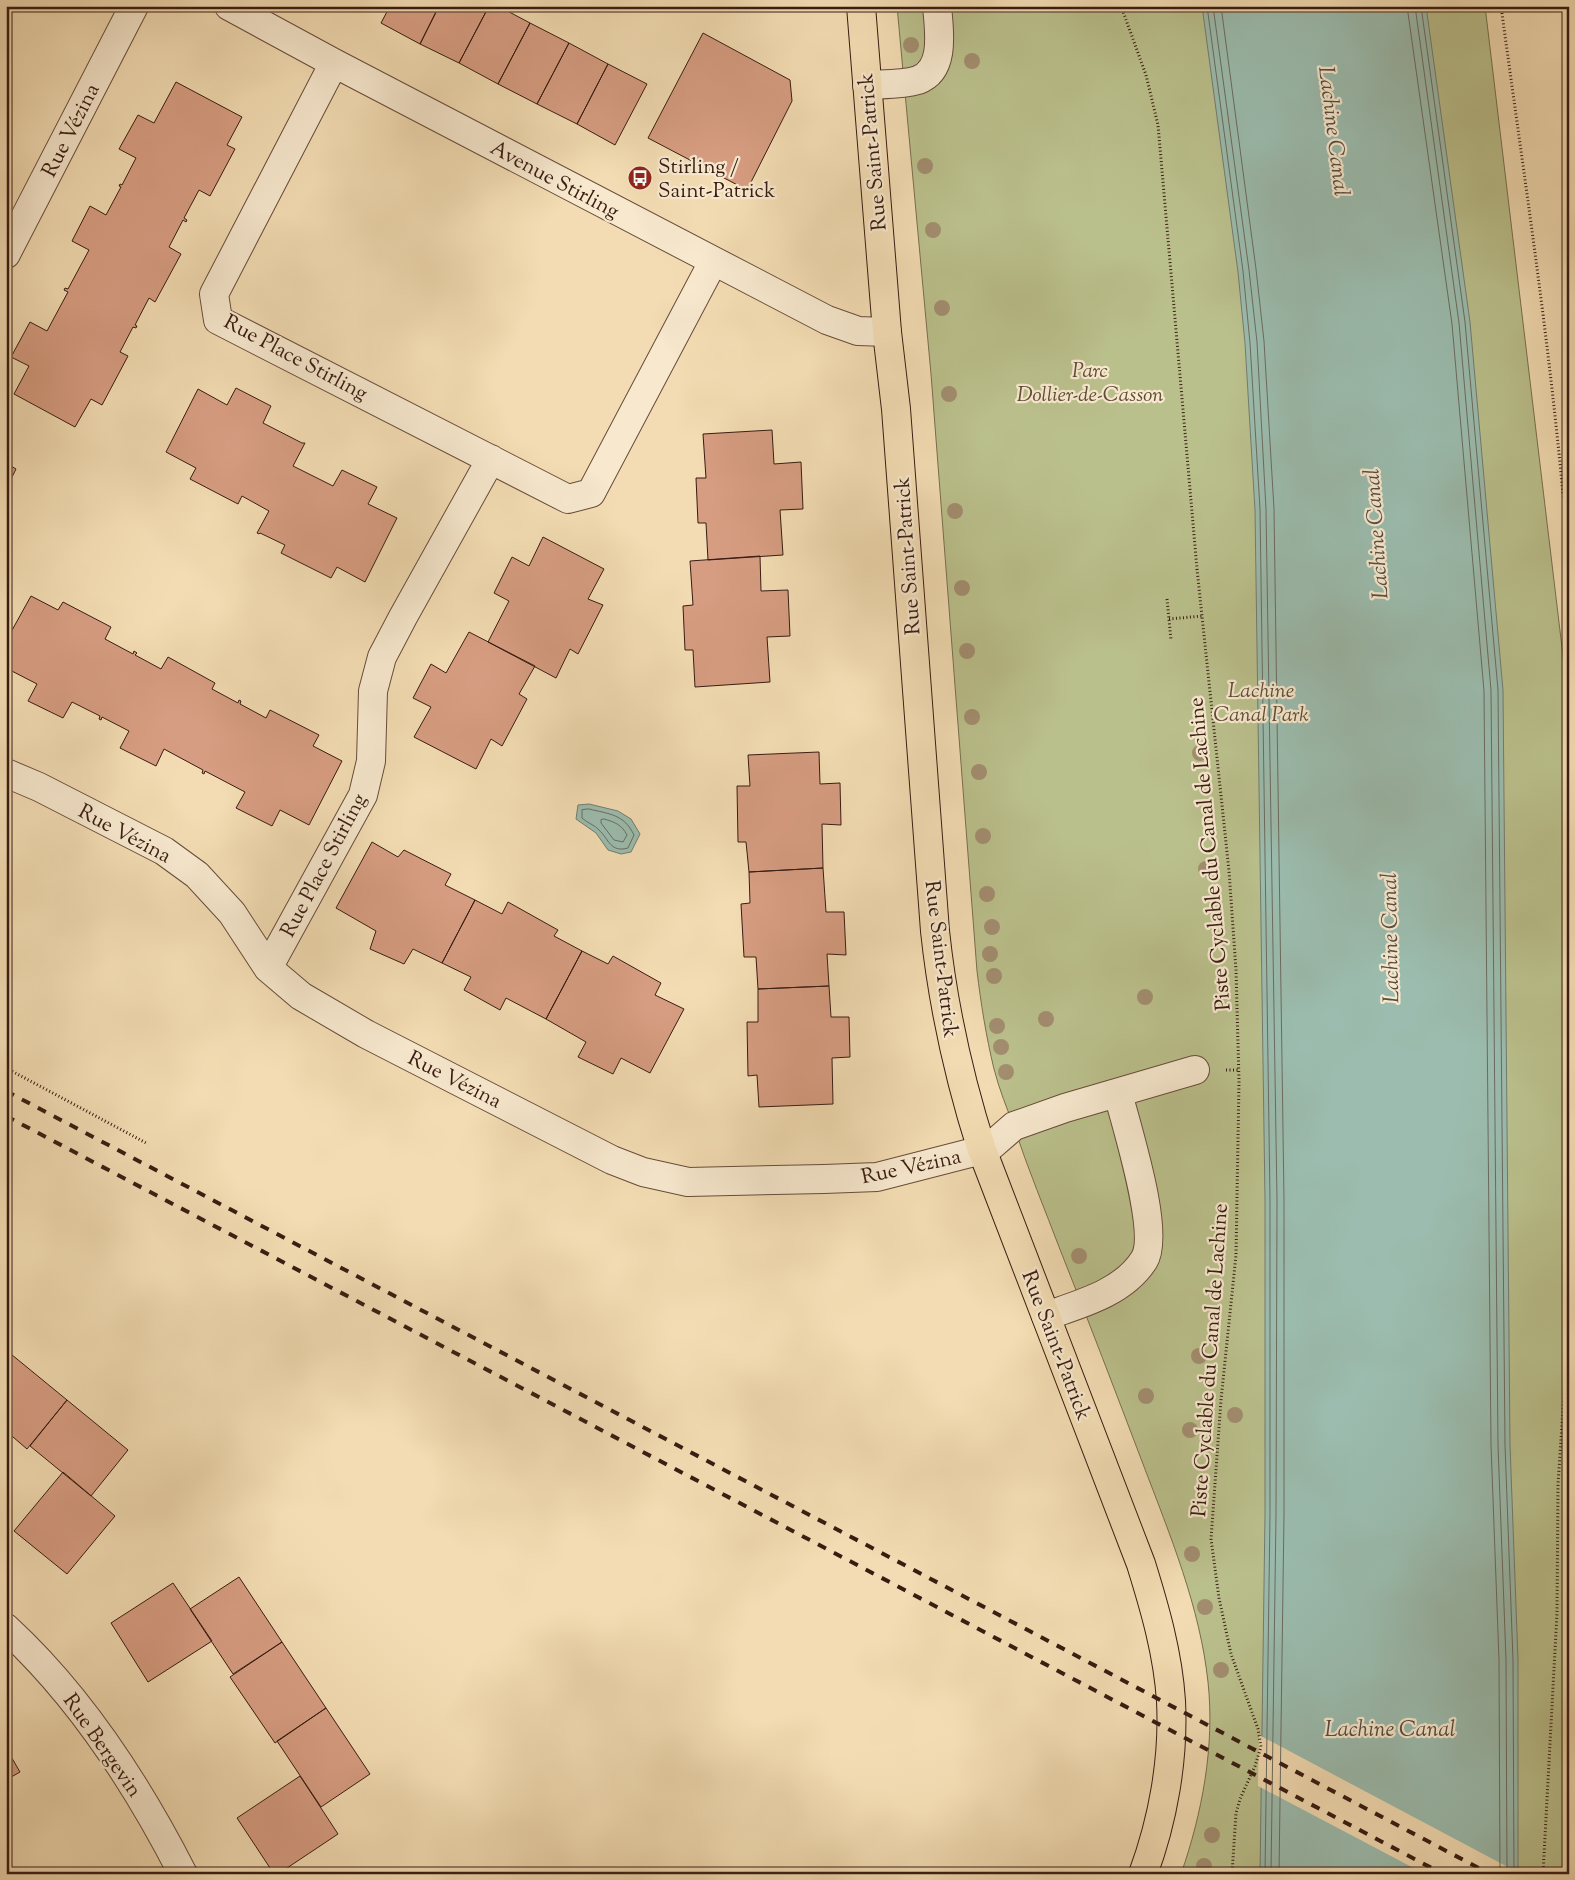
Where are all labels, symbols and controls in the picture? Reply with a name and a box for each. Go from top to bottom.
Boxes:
water label: Lachine Canal [1308,65,1356,198]
street label: Rue Saint-Patrick [852,71,896,232]
street label: Rue Vézina [35,79,108,183]
street label: Avenue Stirling [484,134,624,227]
place label: Stirling / Saint-Patrick [658,153,776,207]
bus stop icon: Stirling / Saint-Patrick [627,165,653,191]
street label: Rue Place Stirling [218,308,372,409]
park label: Parc Dollier-de-Casson [1017,357,1163,411]
water label: Lachine Canal [1357,467,1399,600]
street label: Rue Saint-Patrick [888,475,929,636]
park label: Lachine Canal Park [1213,677,1309,731]
street label: Piste Cyclable du Canal de Lachine [1182,696,1240,1012]
street label: Rue Place Stirling [274,789,375,943]
street label: Rue Vézina [72,798,176,872]
water label: Lachine Canal [1375,872,1409,1004]
street label: Rue Saint-Patrick [915,879,965,1040]
street label: Rue Vézina [402,1044,506,1117]
street label: Rue Vézina [859,1143,964,1193]
street label: Piste Cyclable du Canal de Lachine [1185,1202,1237,1518]
street label: Rue Saint-Patrick [1013,1266,1098,1425]
street label: Rue Bergevin [54,1688,148,1804]
water label: Lachine Canal [1325,1715,1456,1747]

